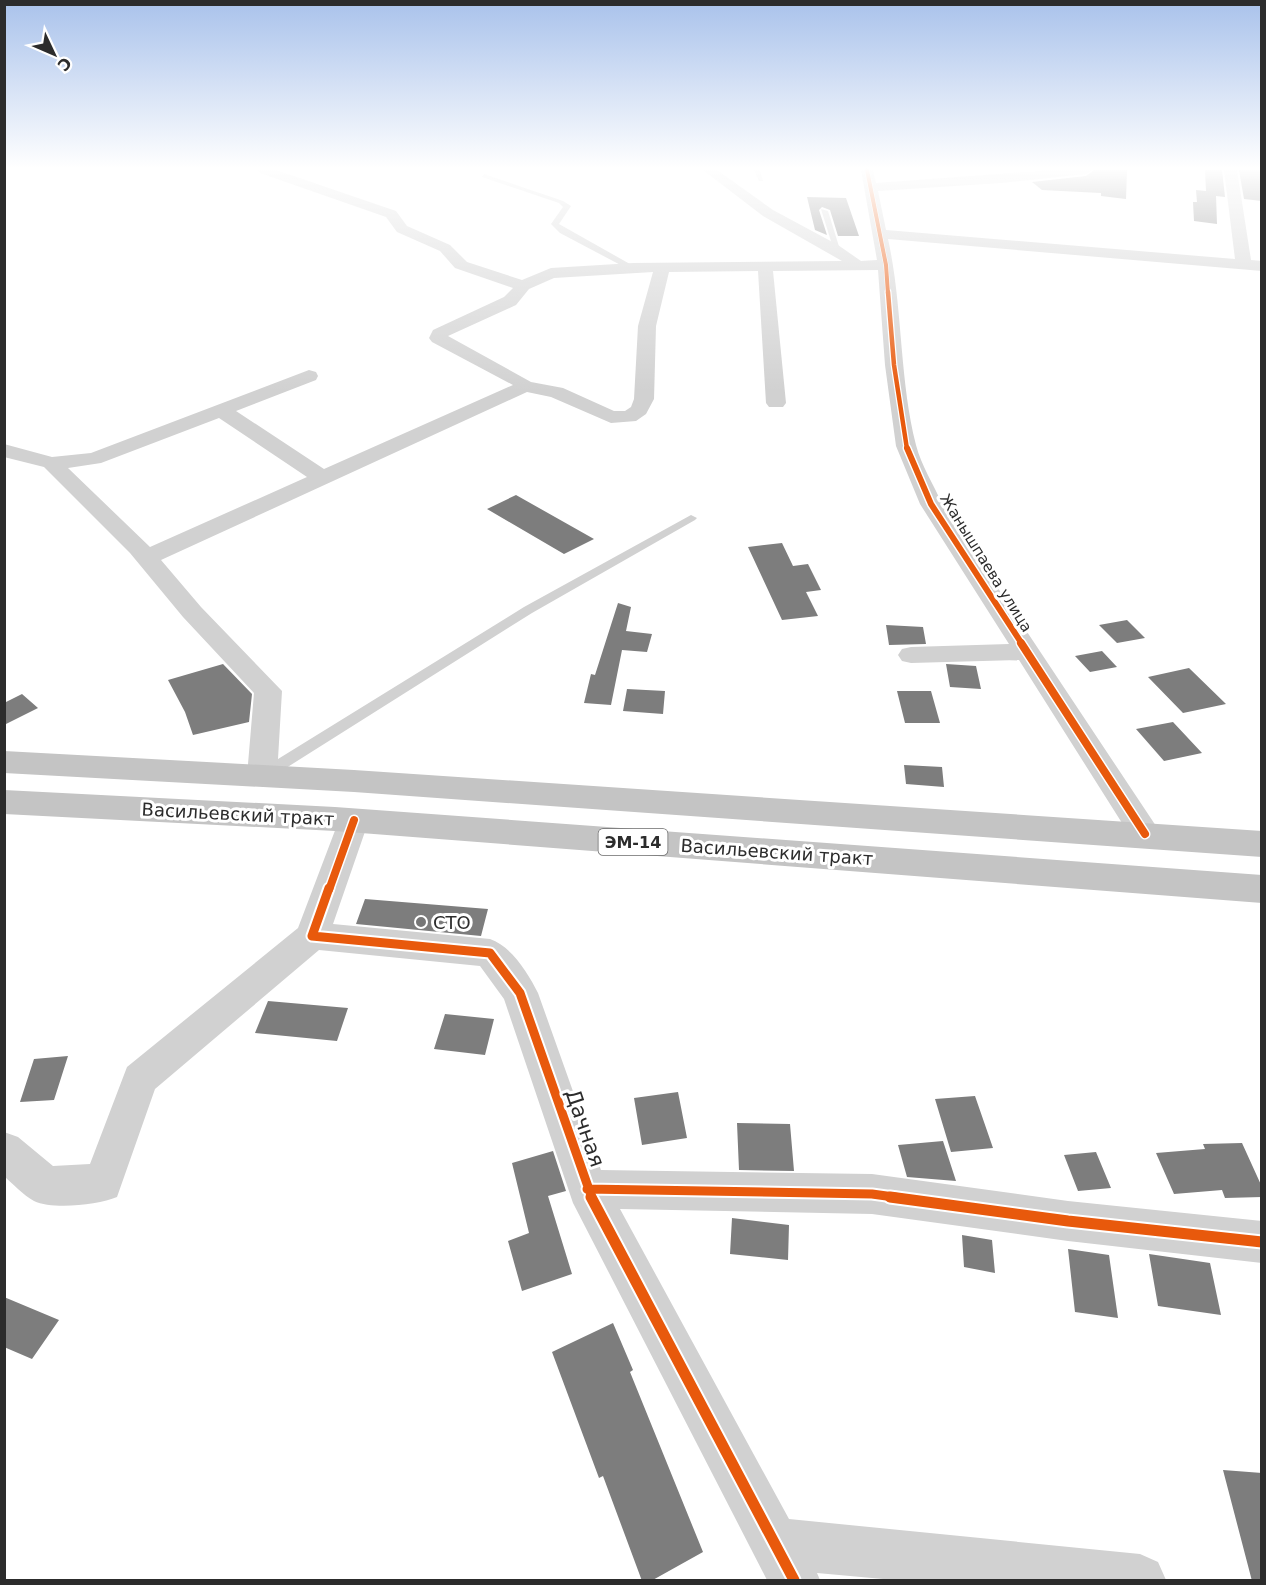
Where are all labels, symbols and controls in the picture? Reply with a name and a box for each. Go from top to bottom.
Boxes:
north arrow [24,24,84,84]
text: С [54,53,75,75]
street label: Жанышпаева улица [936,491,1036,635]
street label: Васильевский тракт [141,798,335,830]
road number: ЭМ-14 [598,829,668,855]
street label: Васильевский тракт [680,835,874,869]
place label: СТО [433,912,471,933]
marker: СТО [414,915,428,929]
street label: Дачная [560,1086,610,1170]

